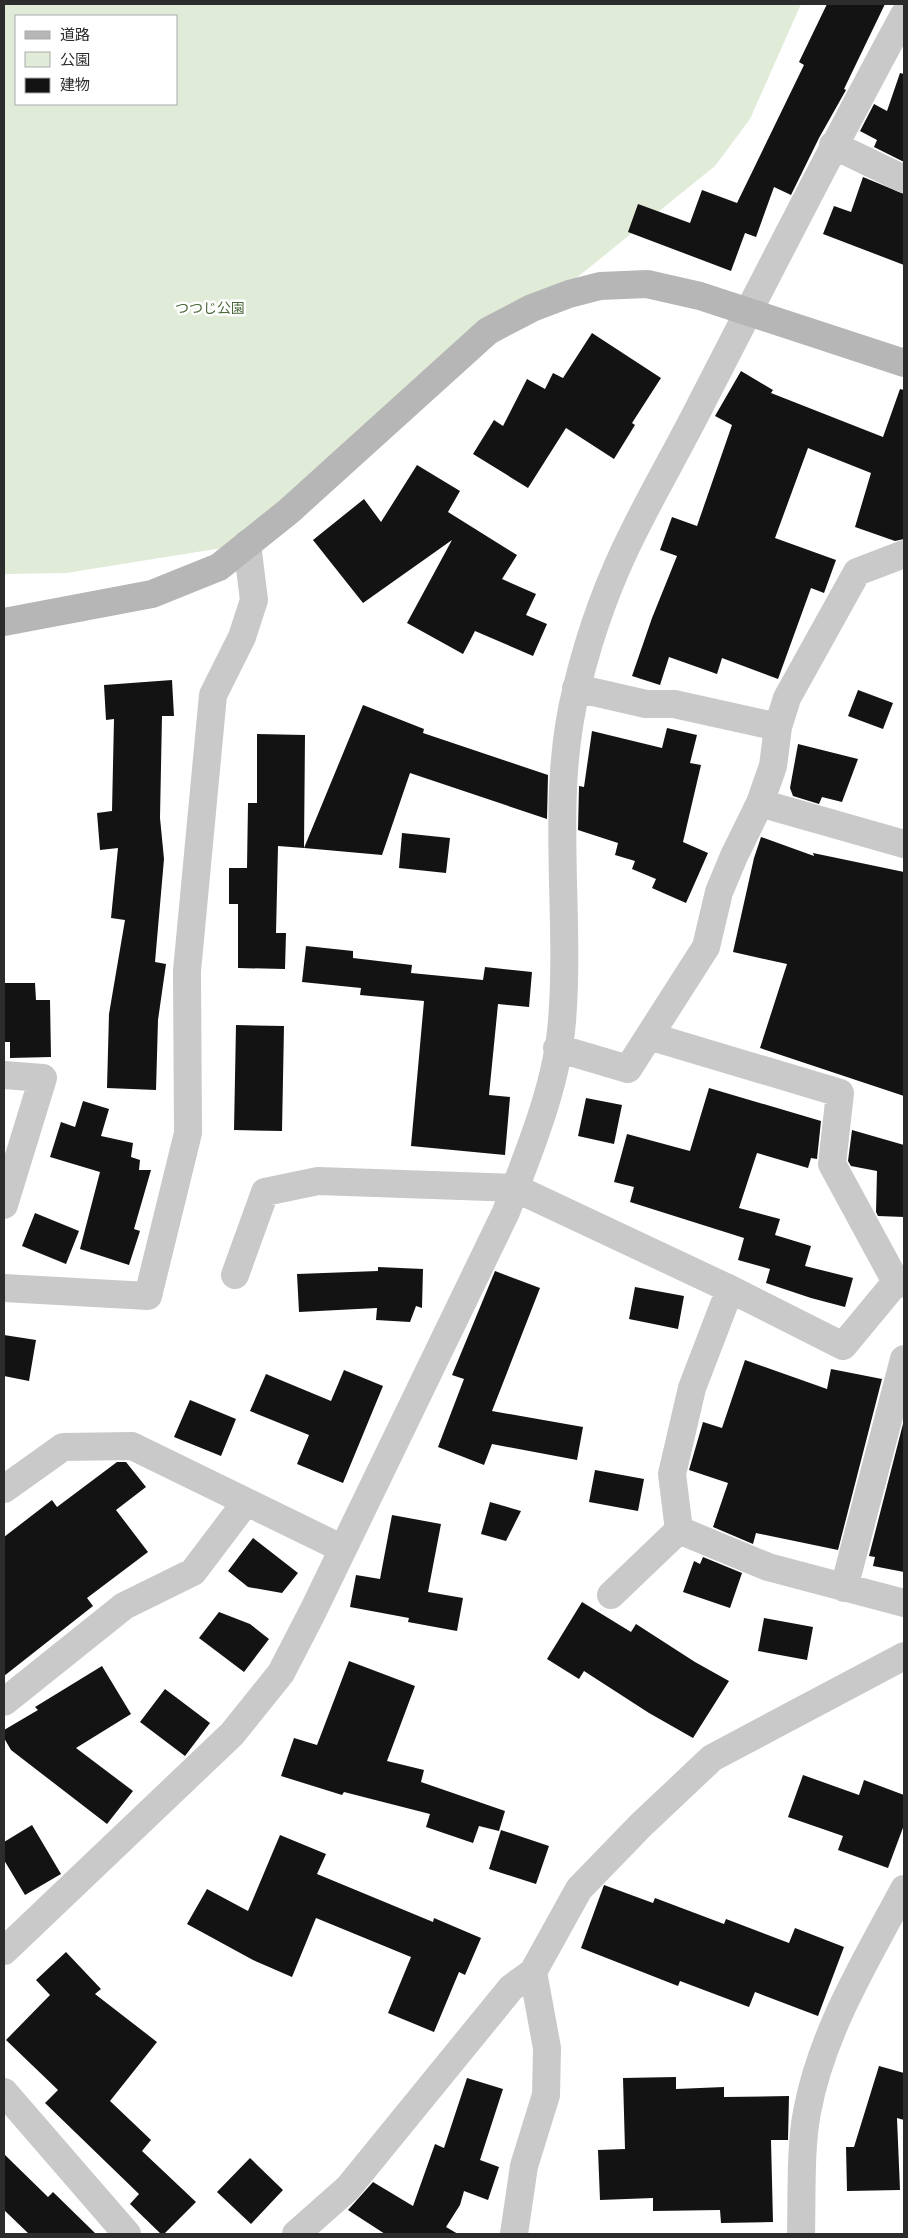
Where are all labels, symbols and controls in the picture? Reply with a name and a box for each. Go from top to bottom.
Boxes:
legend [15,15,178,105]
text: 道路 [60,24,90,46]
text: 公園 [60,49,90,71]
text: 建物 [60,74,90,96]
park label: つつじ公園 [175,298,245,318]

